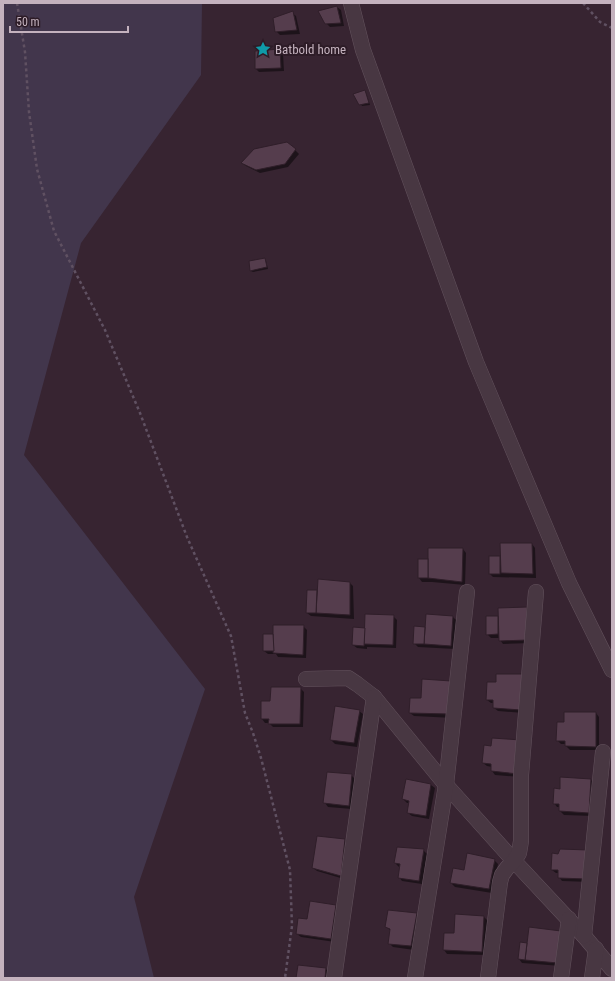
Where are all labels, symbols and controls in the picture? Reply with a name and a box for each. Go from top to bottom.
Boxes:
scale bar [10,8,128,34]
text: 50 m [16,15,40,29]
place icon: Batbold home [254,40,272,58]
place label: Batbold home [275,42,346,57]

